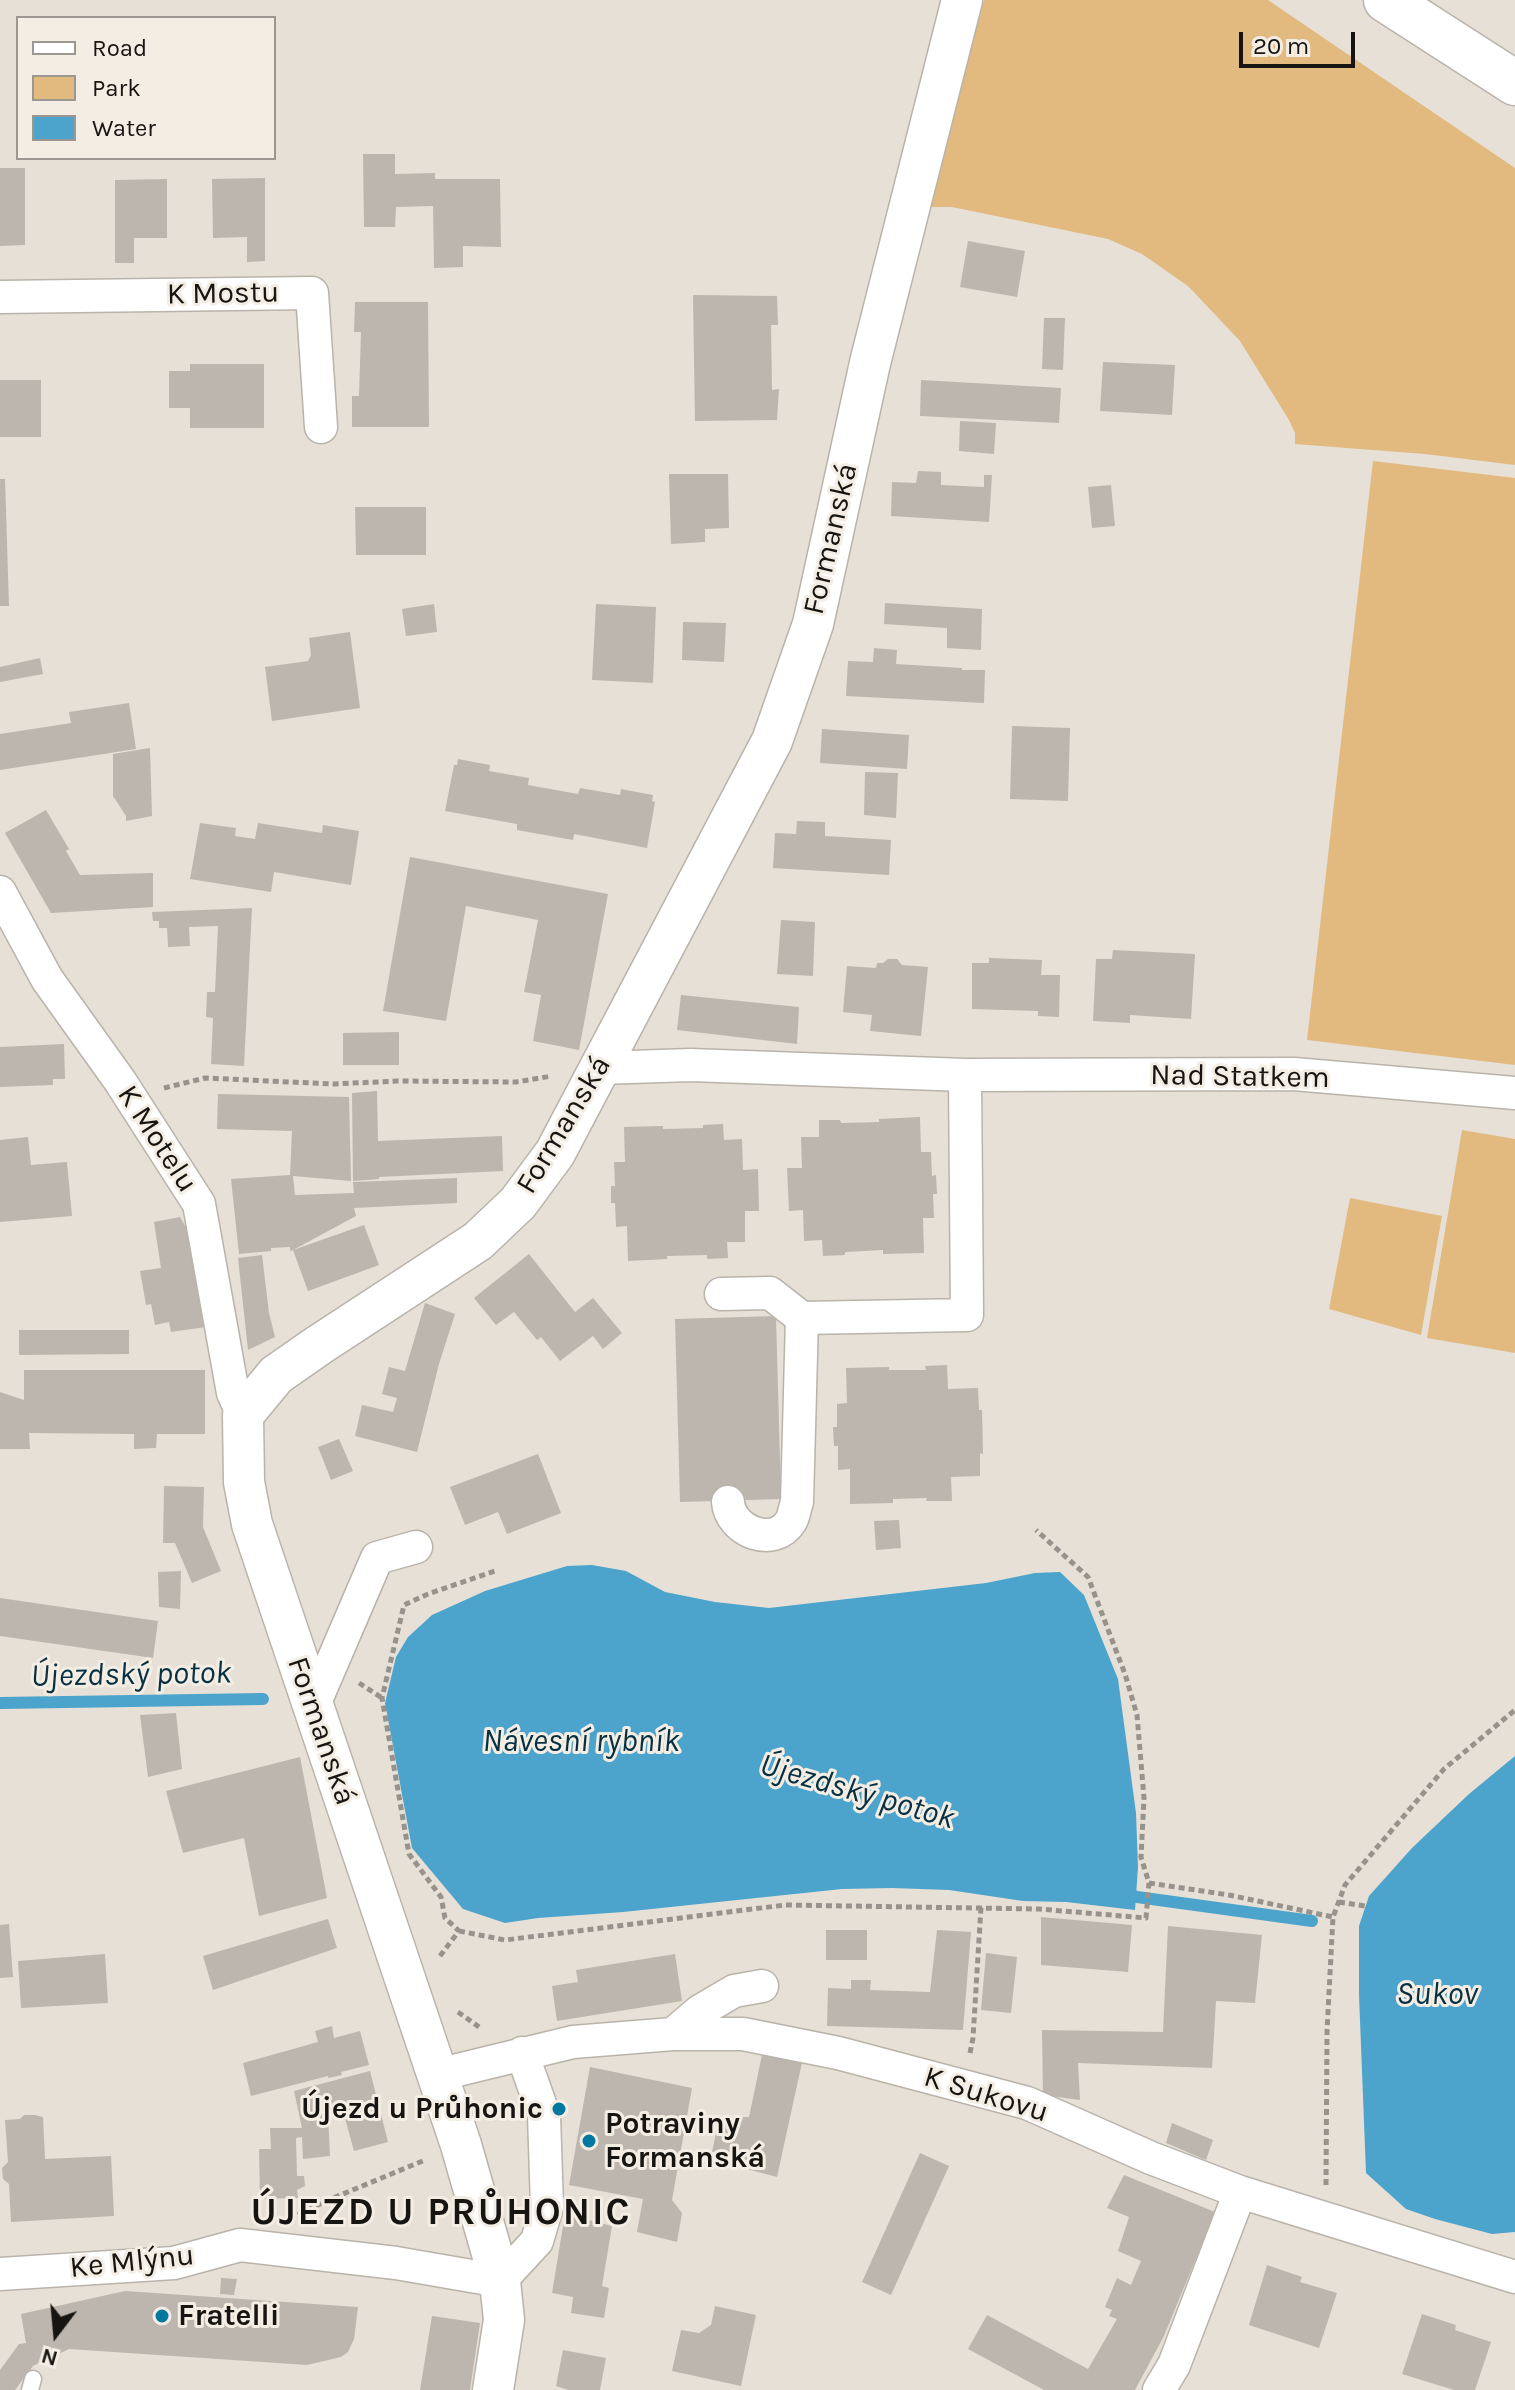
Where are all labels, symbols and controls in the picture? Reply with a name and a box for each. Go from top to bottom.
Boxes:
legend [16,16,276,160]
scale bar [1243,16,1359,66]
text: 20 m [1253,32,1309,60]
text: Road [92,34,147,62]
text: Park [92,74,141,102]
text: Water [92,114,156,142]
street label: K Mostu [167,275,279,313]
street label: Formanská [796,460,866,618]
street label: Formanská [509,1050,619,1200]
street label: Nad Statkem [1150,1057,1330,1097]
street label: K Motelu [109,1079,205,1199]
street label: Formanská [279,1652,363,1810]
water label: Újezdský potok [30,1654,232,1696]
water label: Návesní rybník [482,1723,680,1761]
water label: Újezdský potok [755,1746,959,1838]
water label: Sukov [1396,1976,1478,2014]
street label: K Sukovu [919,2059,1053,2131]
place label: Újezd u Průhonic [301,2091,543,2127]
marker: Újezd u Průhonic [550,2100,568,2118]
place label: Potraviny Formanská [605,2106,765,2176]
marker: Potraviny Formanská [580,2132,598,2150]
district label: ÚJEZD U PRŮHONIC [250,2190,632,2236]
street label: Ke Mlýnu [68,2238,196,2286]
north arrow [16,2294,96,2374]
place label: Fratelli [178,2298,280,2334]
marker: Fratelli [153,2307,171,2325]
text: N [38,2342,61,2372]

